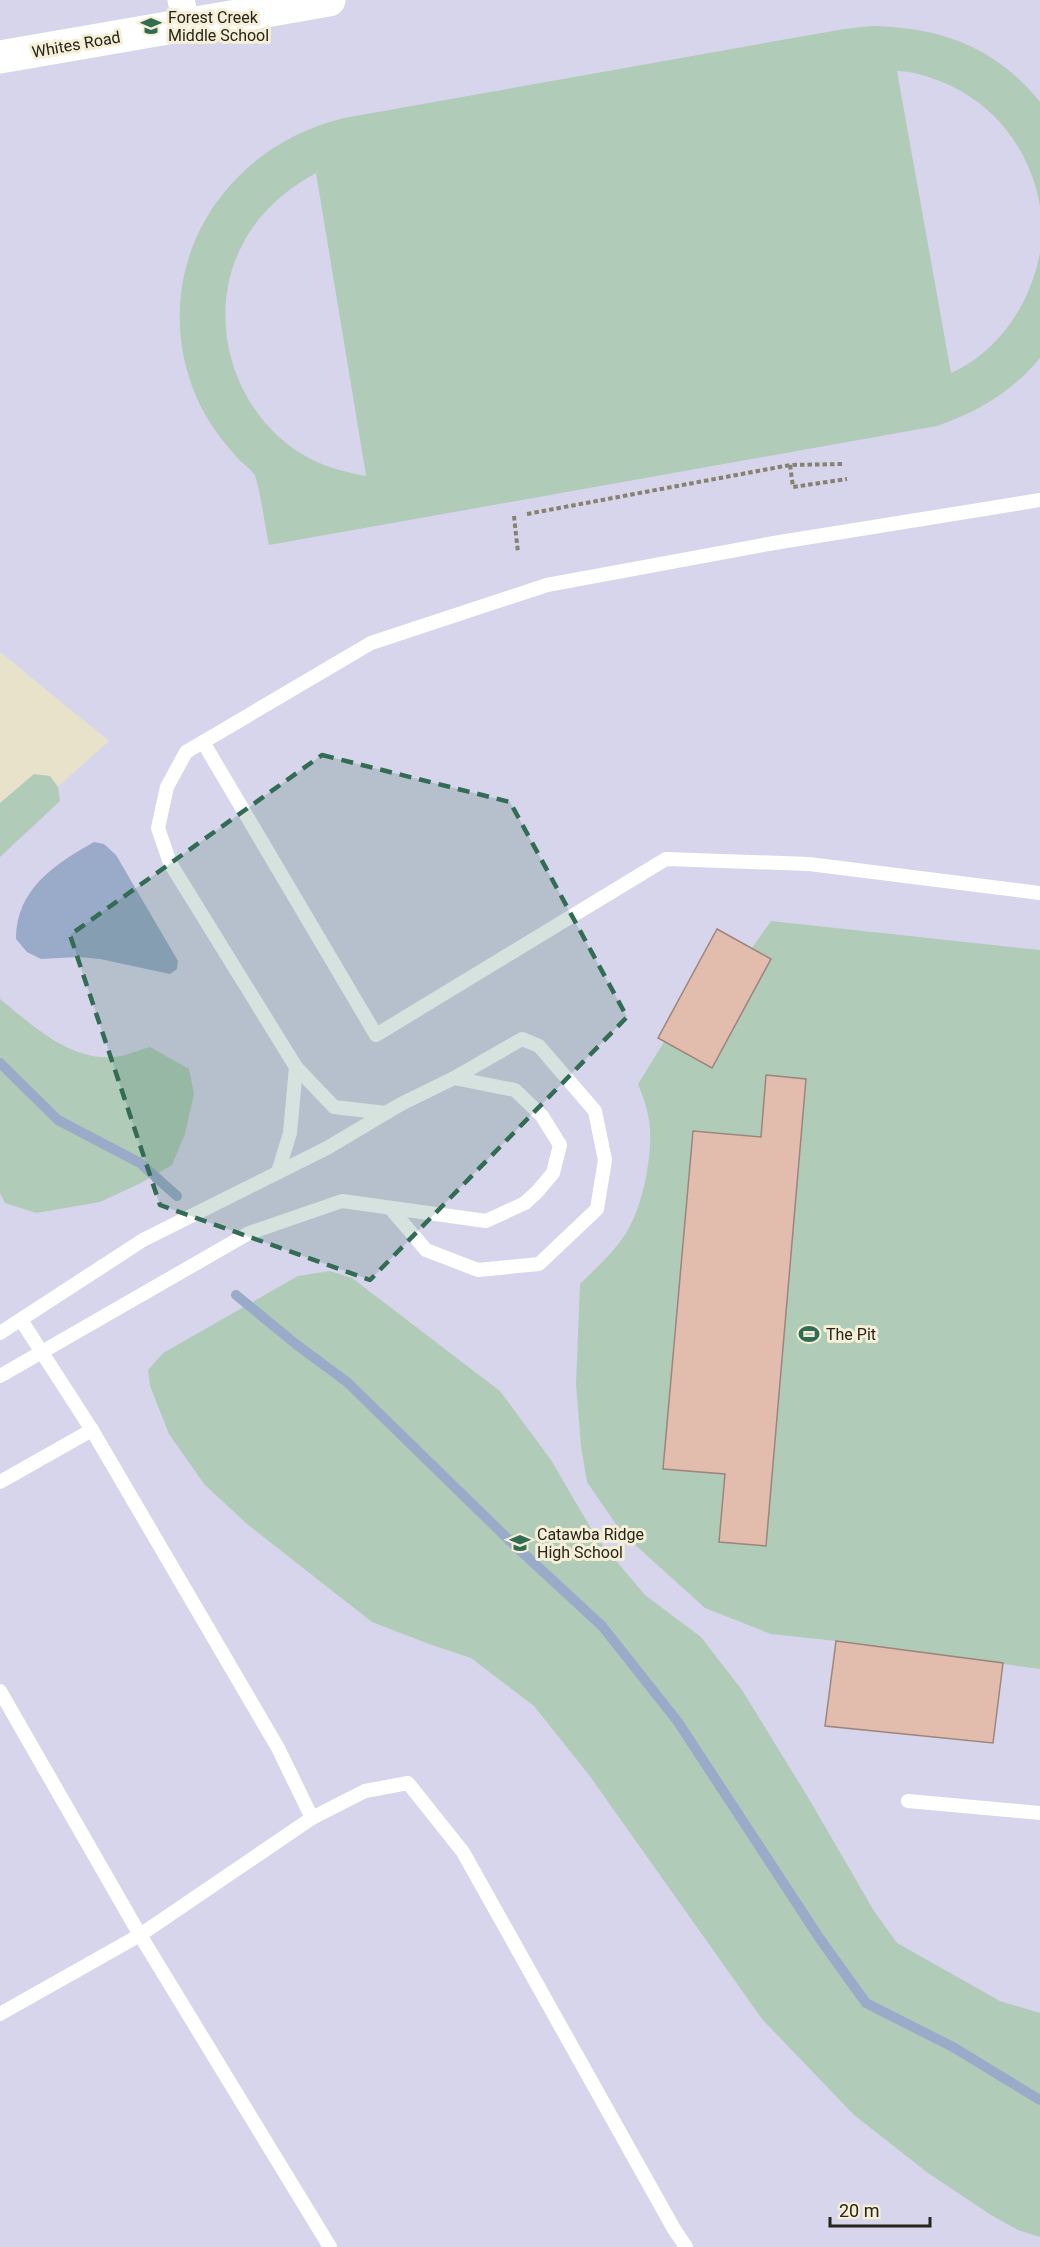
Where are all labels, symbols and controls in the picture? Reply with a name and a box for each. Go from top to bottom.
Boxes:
place label: Forest Creek Middle School [168,8,269,45]
school or university icon: Forest Creek Middle School [139,14,163,38]
street label: Whites Road [30,27,122,62]
sports icon: The Pit [797,1322,821,1346]
place label: The Pit [826,1325,876,1344]
place label: Catawba Ridge High School [537,1525,644,1562]
school or university icon: Catawba Ridge High School [508,1531,532,1555]
scale bar [830,2190,930,2228]
text: 20 m [839,2200,879,2221]

